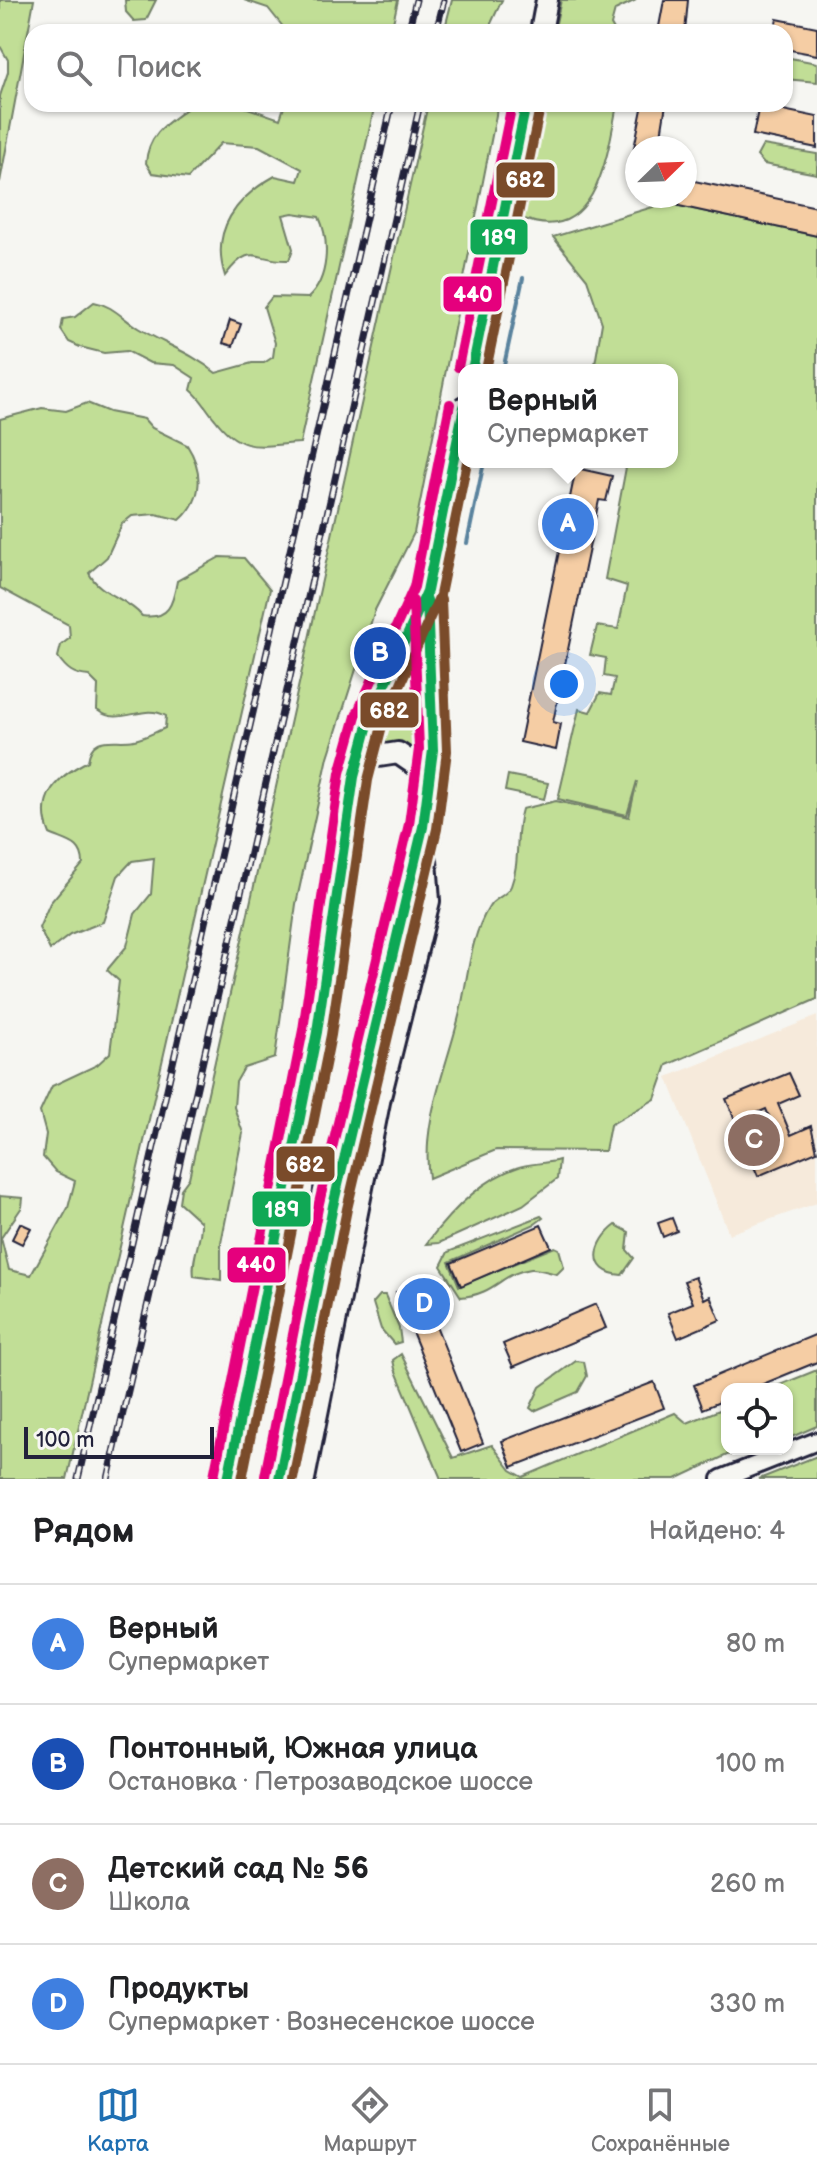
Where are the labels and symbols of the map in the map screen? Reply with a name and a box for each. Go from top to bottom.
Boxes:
north arrow [625,136,697,208]
line badge: 682 [495,161,556,199]
text: 682 [505,167,545,194]
line badge: 189 [469,218,529,256]
text: 189 [481,225,517,252]
line badge: 440 [442,275,503,313]
text: 440 [453,282,493,309]
pin: A [542,494,594,554]
pin: B [354,623,406,683]
your location [544,664,584,704]
line badge: 682 [359,691,420,729]
text: 682 [369,698,409,725]
pin: C [728,1110,780,1170]
line badge: 682 [275,1145,336,1183]
text: 682 [285,1152,325,1179]
line badge: 189 [251,1190,312,1228]
text: 189 [264,1197,300,1224]
line badge: 440 [226,1246,287,1284]
text: 440 [236,1252,276,1279]
pin: D [398,1274,450,1334]
scale bar [24,1423,214,1459]

